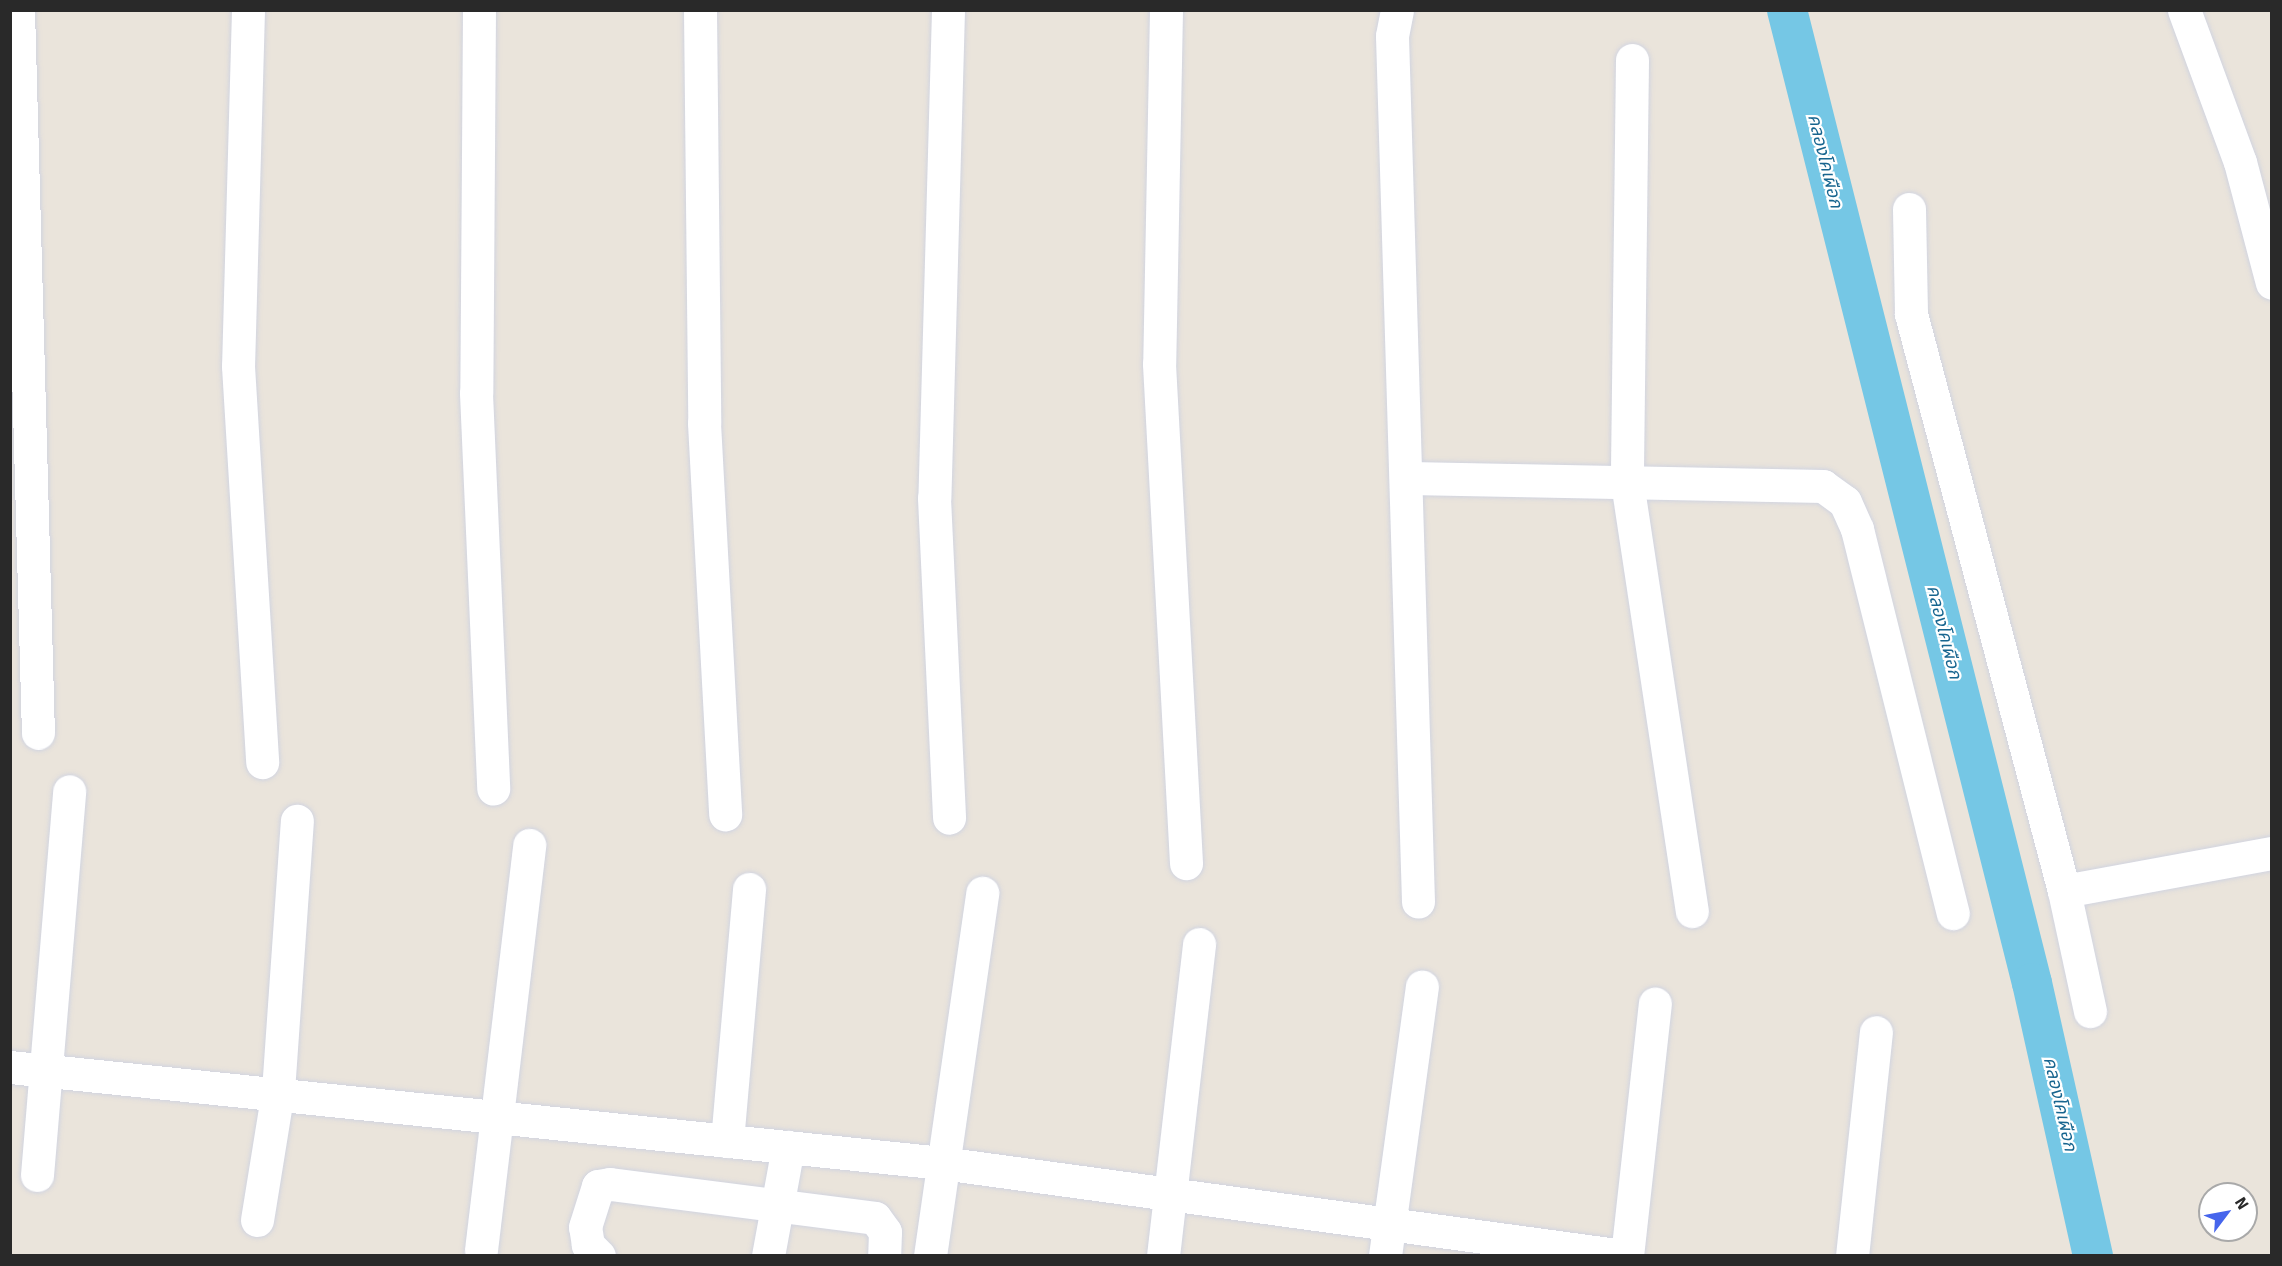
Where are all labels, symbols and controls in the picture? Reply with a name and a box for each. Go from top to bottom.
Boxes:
water label: คลองโคเผือก [1803,112,1847,210]
water label: คลองโคเผือก [1922,583,1966,681]
water label: คลองโคเผือก [2039,1055,2081,1153]
north arrow [2198,1182,2258,1242]
text: N [2230,1193,2253,1214]

